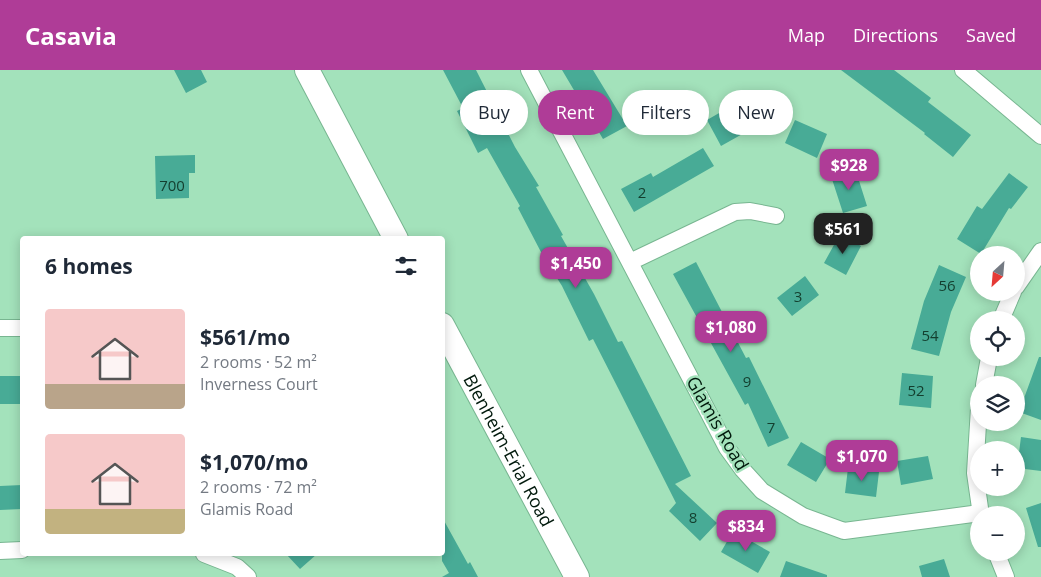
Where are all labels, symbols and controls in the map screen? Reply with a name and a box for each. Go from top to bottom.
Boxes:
text: Casavia [25,19,117,52]
text: Map [788,23,825,47]
text: Directions [853,23,938,47]
text: Saved [966,23,1016,47]
chip: Buy [460,90,528,135]
chip: Rent [538,90,612,135]
chip: Filters [622,90,709,135]
chip: New [719,90,793,135]
pin: $928 [819,148,879,191]
text: $928 [831,154,867,176]
house number: 700 [159,175,185,195]
house number: 2 [638,182,646,202]
pin: $561 [813,212,873,255]
text: $561 [825,218,861,240]
pin: $1,450 [535,246,617,289]
north arrow [970,246,1025,301]
map controls [970,246,1025,561]
text: 6 homes [45,252,133,280]
icon: filters [392,252,420,280]
text: $1,450 [551,252,601,274]
house number: 56 [938,275,956,295]
house number: 3 [794,286,802,306]
pin: $1,080 [690,310,772,353]
button: locate [970,311,1025,366]
text: $1,080 [706,316,756,338]
text: $561/mo [200,323,290,351]
house number: 54 [921,325,939,345]
icon: home [85,329,145,389]
text: 2 rooms · 52 m² [200,351,317,373]
street label: Blenheim-Erial Road [458,370,560,531]
house number: 9 [743,371,751,391]
street label: Glamis Road [681,372,755,474]
text: Inverness Court [200,373,318,395]
button: layers [970,376,1025,431]
house number: 52 [907,380,925,400]
house number: 7 [767,417,775,437]
pin: $1,070 [821,440,903,482]
button: + [970,441,1025,496]
text: $1,070 [837,445,887,467]
text: $1,070/mo [200,448,308,476]
icon: home [85,454,145,514]
text: 2 rooms · 72 m² [200,476,317,498]
text: Glamis Road [200,498,293,520]
button: − [970,506,1025,561]
house number: 8 [689,507,697,527]
pin: $834 [716,510,776,552]
text: $834 [728,515,764,537]

